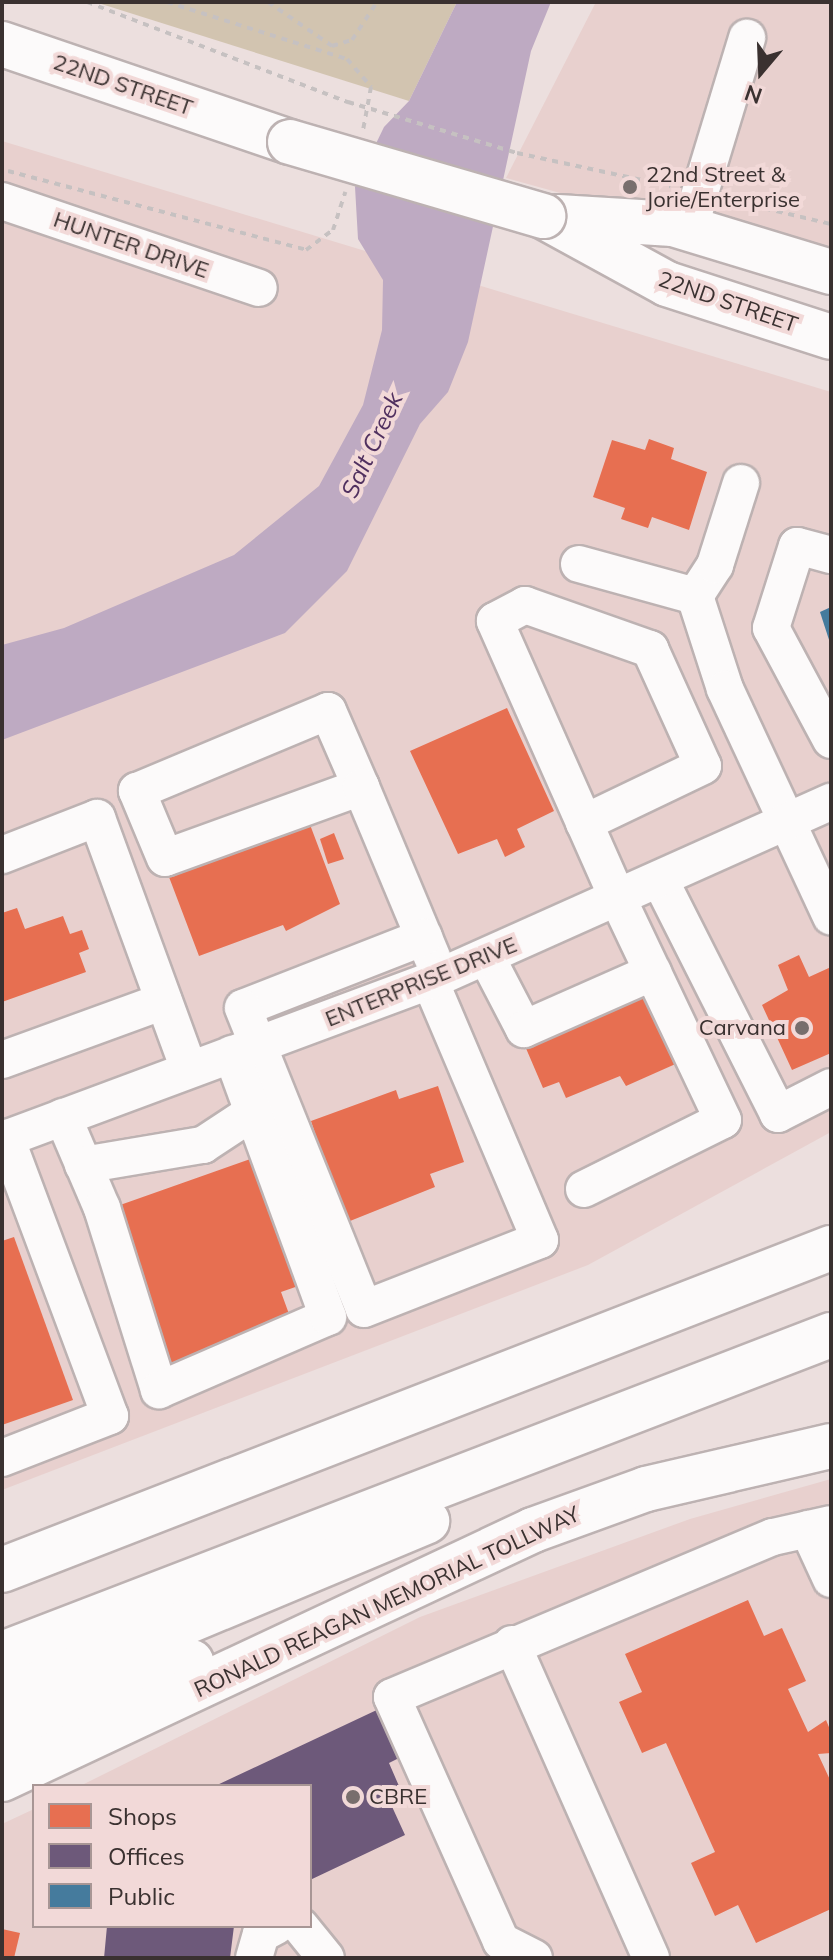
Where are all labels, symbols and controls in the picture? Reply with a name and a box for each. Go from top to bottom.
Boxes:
north arrow [721,32,801,112]
street label: 22ND STREET [50,49,196,121]
text: N [741,79,766,111]
place label: 22nd Street & Jorie/Enterprise [646,161,800,212]
marker: 22nd Street & Jorie/Enterprise [621,178,639,196]
street label: HUNTER DRIVE [50,206,212,284]
street label: 22ND STREET [655,266,801,338]
water label: Salt Creek [335,388,409,502]
street label: ENTERPRISE DRIVE [321,932,521,1032]
place label: Carvana [699,1015,786,1041]
marker: Carvana [793,1019,811,1037]
street label: RONALD REAGAN MEMORIAL TOLLWAY [190,1501,584,1703]
legend [32,1784,312,1928]
place label: CBRE [369,1784,427,1810]
marker: CBRE [344,1788,362,1806]
text: Shops [108,1801,177,1831]
text: Offices [108,1841,185,1871]
text: Public [108,1881,175,1911]

